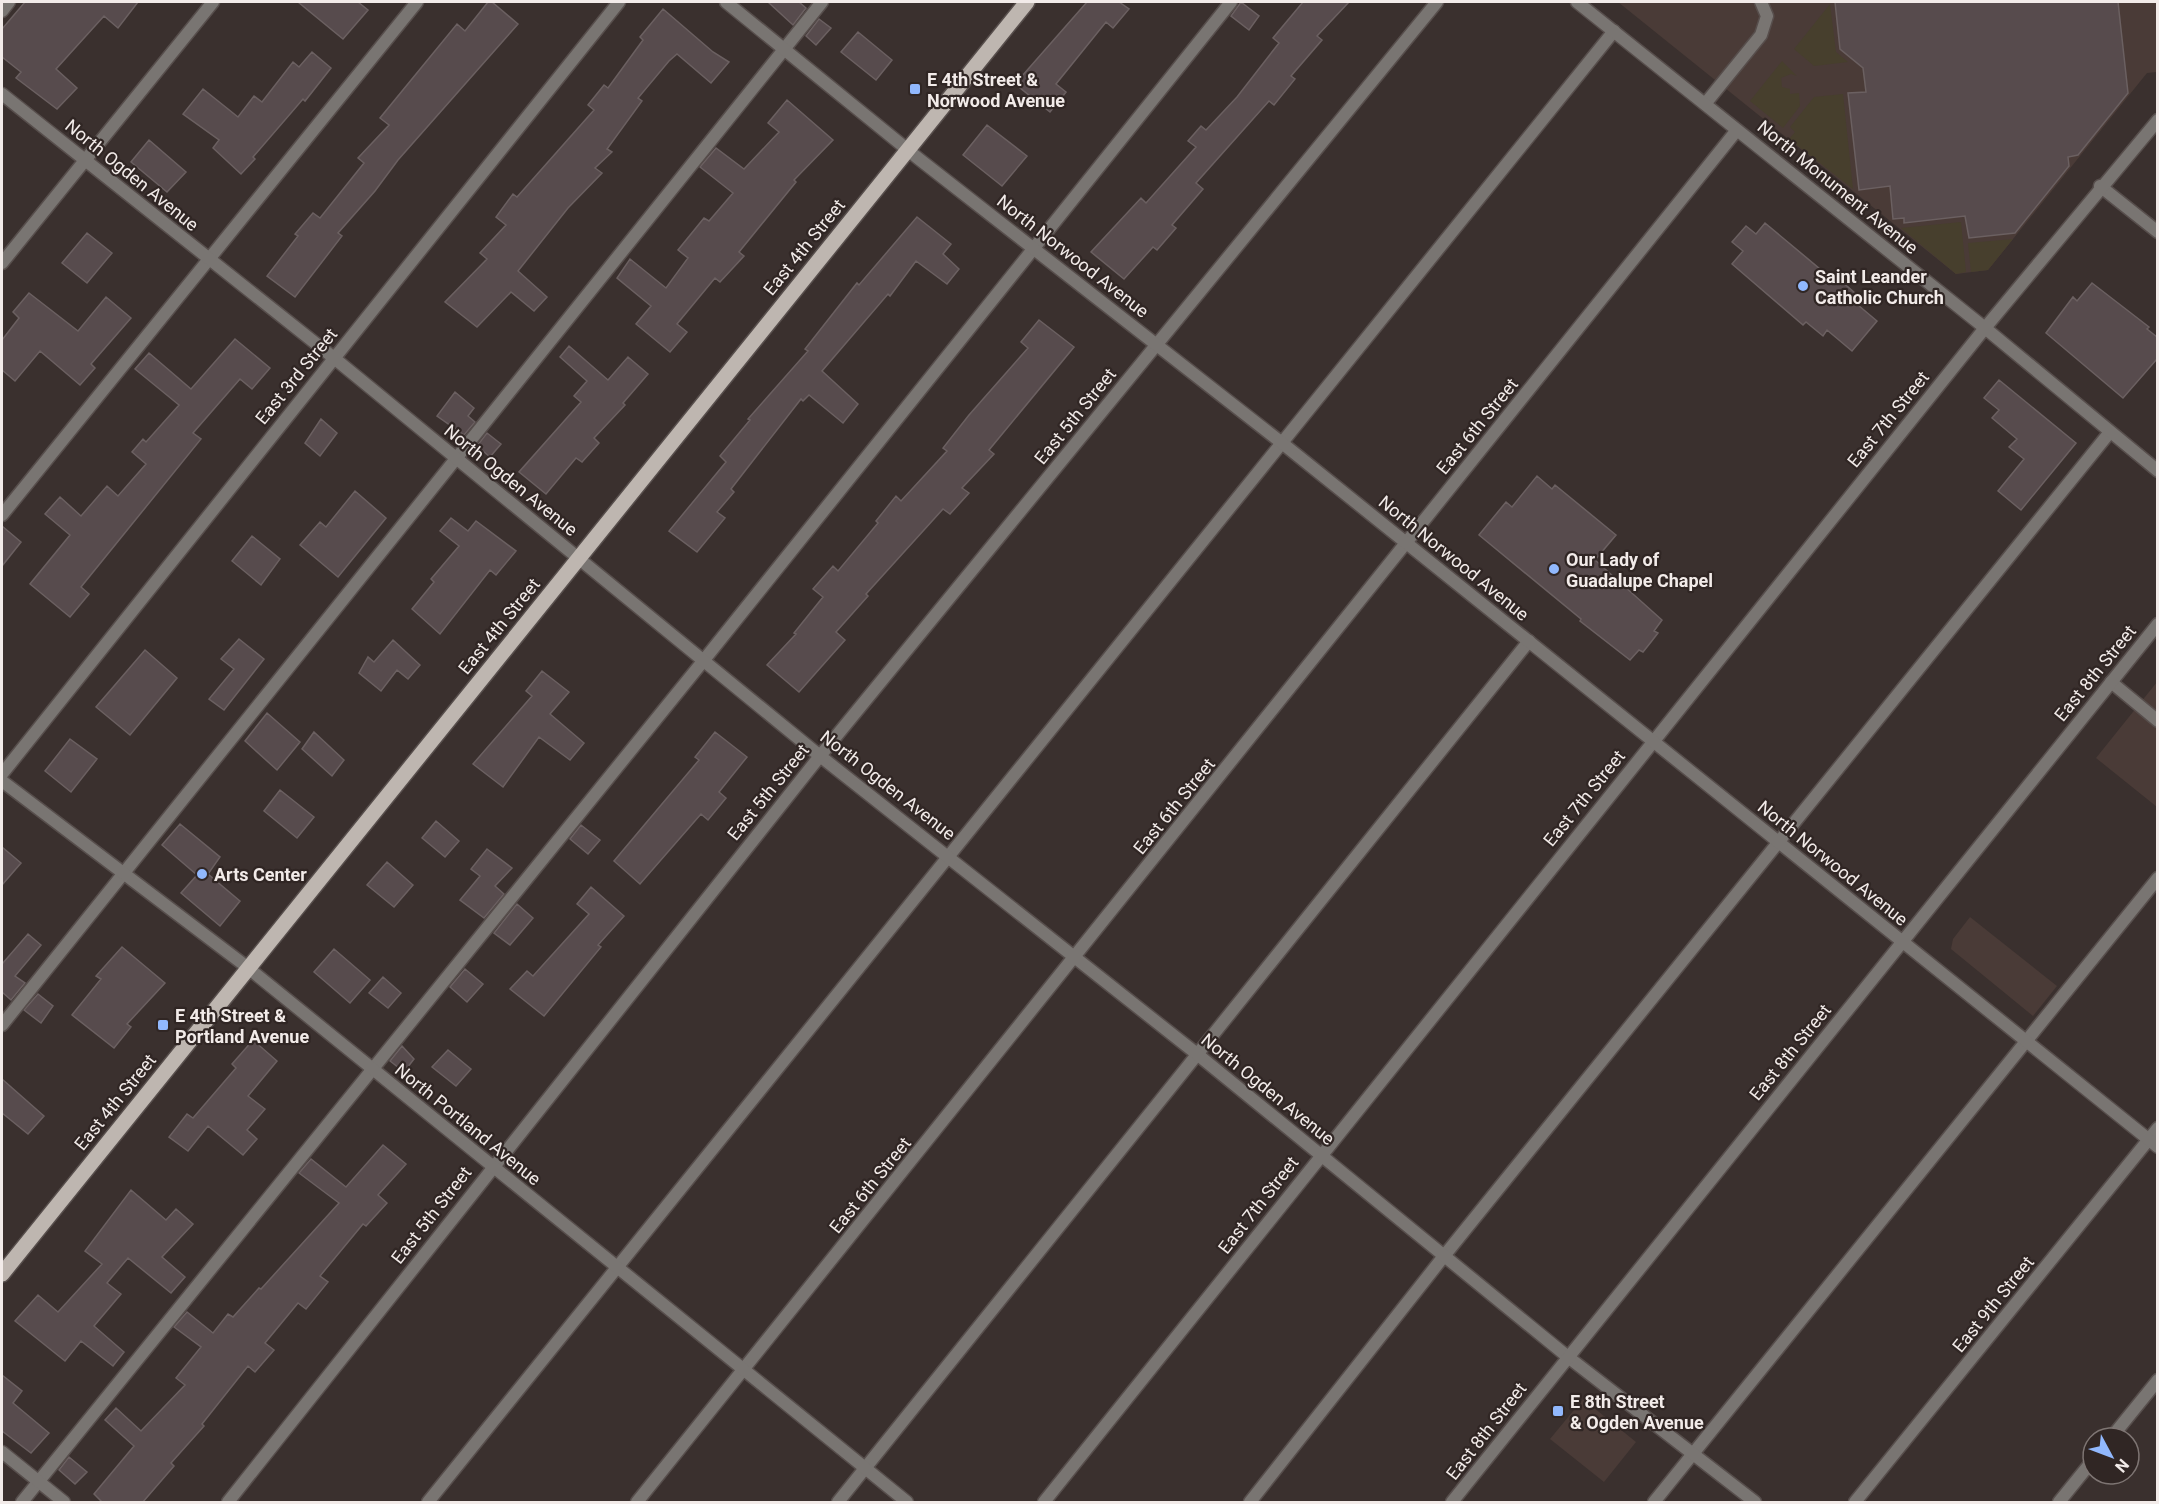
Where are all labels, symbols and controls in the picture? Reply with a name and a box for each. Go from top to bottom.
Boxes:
place label: E 4th Street & Norwood Avenue [927,69,1065,111]
marker: E 4th Street & Norwood Avenue [908,82,922,96]
street label: North Ogden Avenue [61,115,203,235]
street label: North Monument Avenue [1754,116,1922,258]
street label: North Norwood Avenue [993,190,1153,322]
street label: East 4th Street [759,195,849,299]
place label: Saint Leander Catholic Church [1815,266,1944,308]
marker: Saint Leander Catholic Church [1796,279,1810,293]
street label: East 3rd Street [251,324,341,428]
street label: East 5th Street [1030,364,1120,468]
street label: East 7th Street [1843,367,1933,471]
street label: East 6th Street [1432,374,1522,478]
street label: North Ogden Avenue [440,420,582,540]
street label: North Norwood Avenue [1375,491,1533,625]
place label: Our Lady of Guadalupe Chapel [1566,549,1713,591]
marker: Our Lady of Guadalupe Chapel [1547,562,1561,576]
street label: East 4th Street [454,574,544,678]
street label: East 8th Street [2050,621,2140,725]
street label: North Ogden Avenue [816,726,960,844]
street label: East 5th Street [723,740,813,844]
street label: East 7th Street [1539,746,1629,850]
street label: East 6th Street [1129,754,1219,858]
street label: North Norwood Avenue [1754,796,1912,930]
place label: Arts Center [214,864,307,885]
marker: Arts Center [195,867,209,881]
street label: East 8th Street [1745,1000,1835,1104]
place label: E 4th Street & Portland Avenue [175,1005,309,1047]
marker: E 4th Street & Portland Avenue [156,1018,170,1032]
street label: North Ogden Avenue [1197,1029,1339,1149]
street label: East 4th Street [70,1050,160,1154]
street label: North Portland Avenue [391,1059,545,1189]
street label: East 6th Street [825,1133,915,1237]
street label: East 7th Street [1214,1152,1303,1258]
street label: East 5th Street [387,1162,476,1268]
street label: East 9th Street [1948,1252,2038,1356]
street label: East 8th Street [1442,1378,1531,1484]
place label: E 8th Street & Ogden Avenue [1570,1391,1704,1433]
marker: E 8th Street & Ogden Avenue [1551,1404,1565,1418]
north arrow [2081,1426,2141,1486]
text: N [2111,1455,2133,1476]

